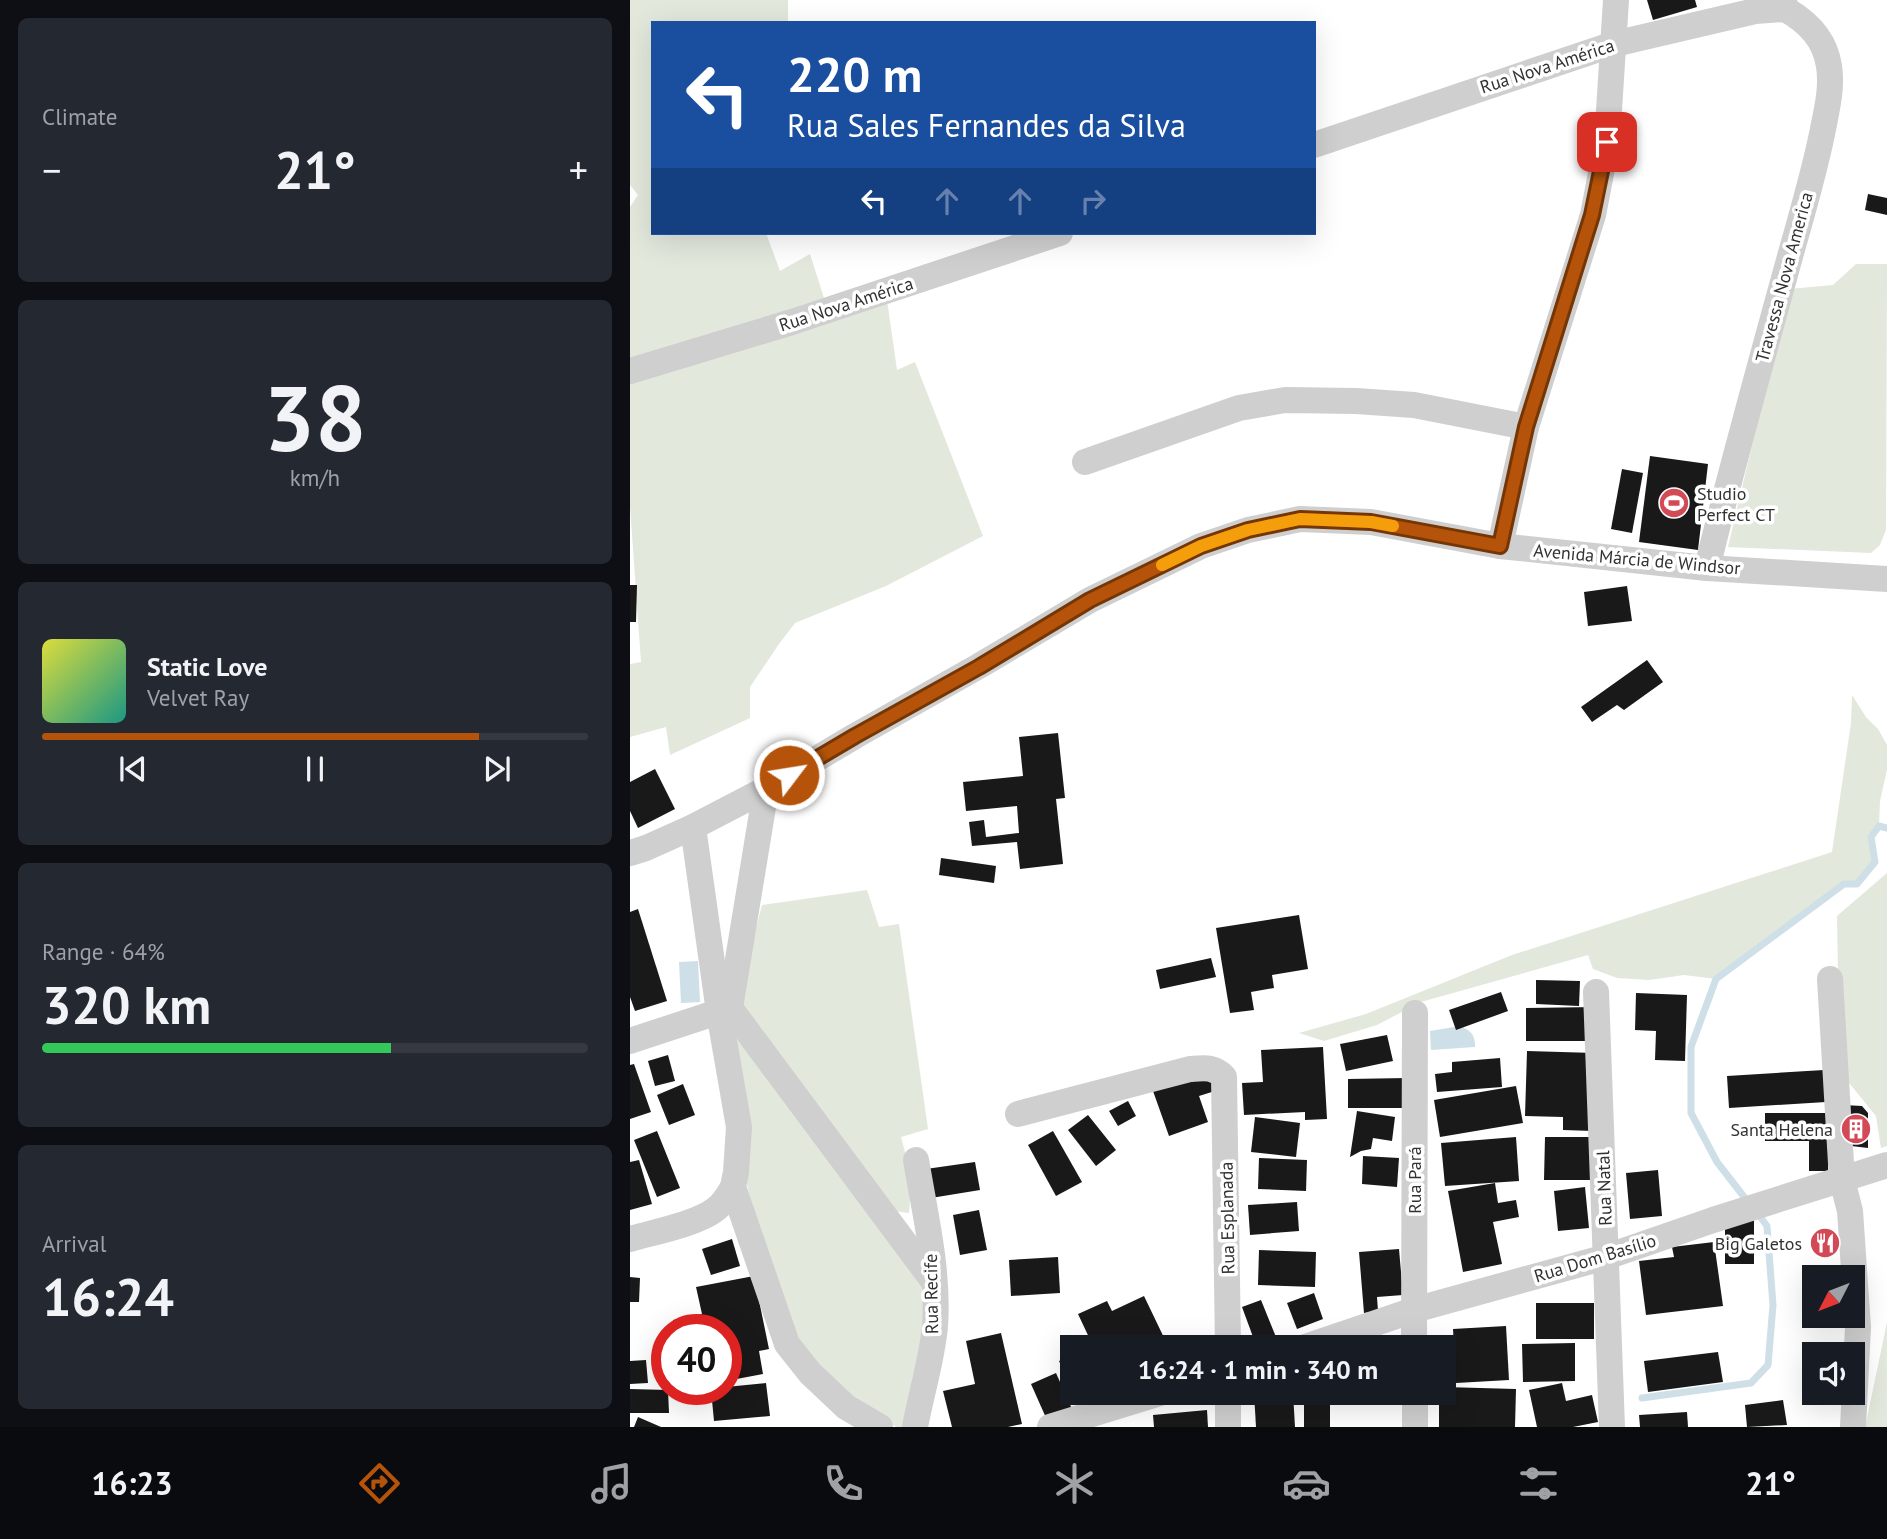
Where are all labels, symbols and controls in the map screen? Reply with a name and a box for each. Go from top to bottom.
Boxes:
street label: Rua Nova América [1477,33,1617,99]
text: 220 m [787,42,922,106]
icon: left [672,49,763,140]
text: Climate [42,102,117,131]
text: Rua Sales Fernandes da Silva [787,104,1186,146]
pin [1577,112,1637,172]
icon: arrive [1588,123,1626,161]
text: 21° [274,136,356,203]
text: − [42,145,61,194]
text: + [569,145,588,194]
icon: left [855,182,893,220]
icon: ahead [928,182,966,220]
icon: ahead [1001,182,1039,220]
icon: right [1074,182,1112,220]
street label: Travessa Nova America [1750,189,1818,365]
street label: Rua Nova América [776,271,916,337]
text: 38 [263,358,367,476]
text: km/h [290,463,340,492]
place label: Studio Perfect CT [1697,482,1775,526]
sports icon: Studio Perfect CT [1657,486,1691,520]
street label: Avenida Márcia de Windsor [1533,539,1741,579]
text: Static Love [147,650,268,683]
text: Velvet Ray [147,683,249,712]
position arrow [752,738,826,812]
icon: previous [114,750,152,788]
icon: pause [296,750,334,788]
icon: next [478,750,516,788]
text: Range · 64% [42,937,165,966]
text: 320 km [42,971,211,1038]
building icon: Santa Helena [1839,1112,1873,1146]
place label: Santa Helena [1730,1118,1833,1141]
street label: Rua Pará [1403,1146,1426,1214]
street label: Rua Natal [1591,1149,1617,1226]
street label: Rua Esplanada [1215,1162,1239,1274]
restaurant icon: Big Galetos [1808,1226,1842,1260]
text: Arrival [42,1229,106,1258]
street label: Rua Dom Basílio [1531,1229,1659,1287]
place label: Big Galetos [1715,1232,1802,1255]
street label: Rua Recife [919,1254,943,1334]
text: 16:24 [42,1263,174,1330]
north arrow [1802,1265,1866,1328]
map controls [1802,1265,1865,1405]
speed limit sign: 40 [651,1314,742,1405]
button: sound [1802,1342,1865,1405]
text: 16:24 · 1 min · 340 m [1138,1353,1378,1386]
icon: directions [355,1459,404,1508]
icon: music [587,1459,636,1508]
icon: phone [819,1459,868,1508]
icon: climate [1050,1459,1099,1508]
icon: car [1282,1459,1331,1508]
icon: filters [1514,1459,1563,1508]
text: 16:23 [91,1462,173,1504]
text: 21° [1745,1462,1796,1504]

